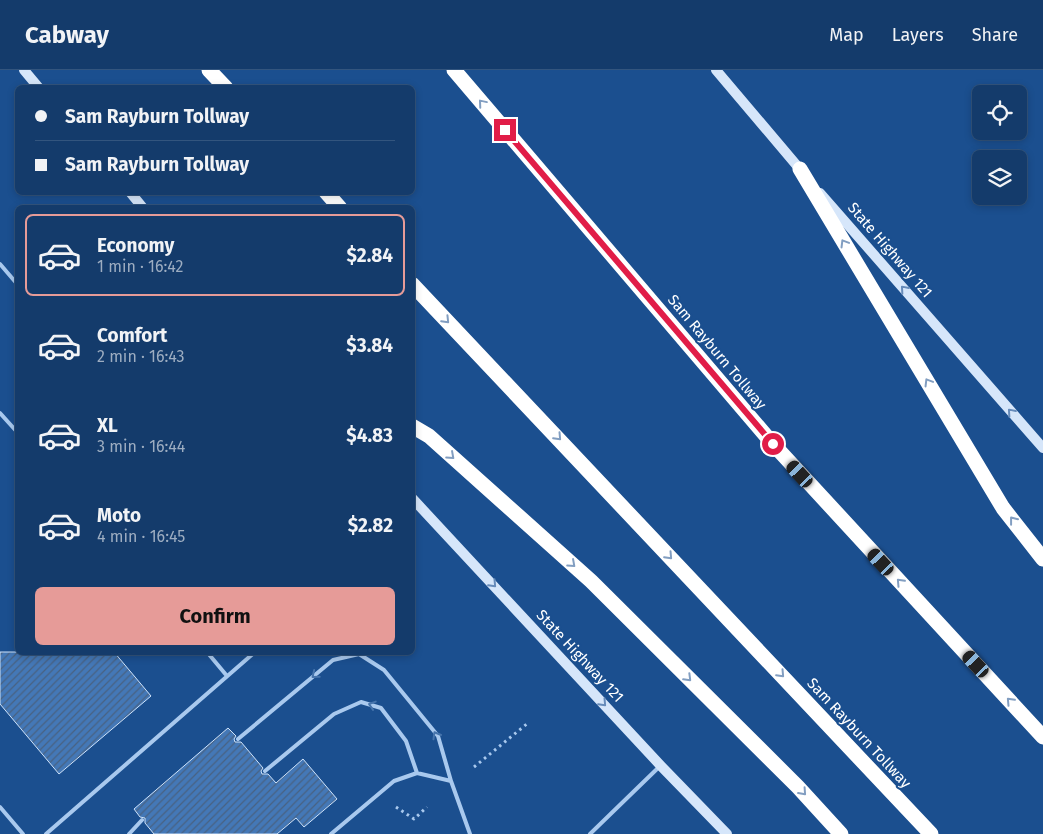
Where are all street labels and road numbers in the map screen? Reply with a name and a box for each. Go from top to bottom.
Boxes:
street label: State Highway 121 [844,199,936,301]
street label: Sam Rayburn Tollway [664,291,771,413]
street label: State Highway 121 [533,606,627,706]
street label: Sam Rayburn Tollway [803,674,915,792]

